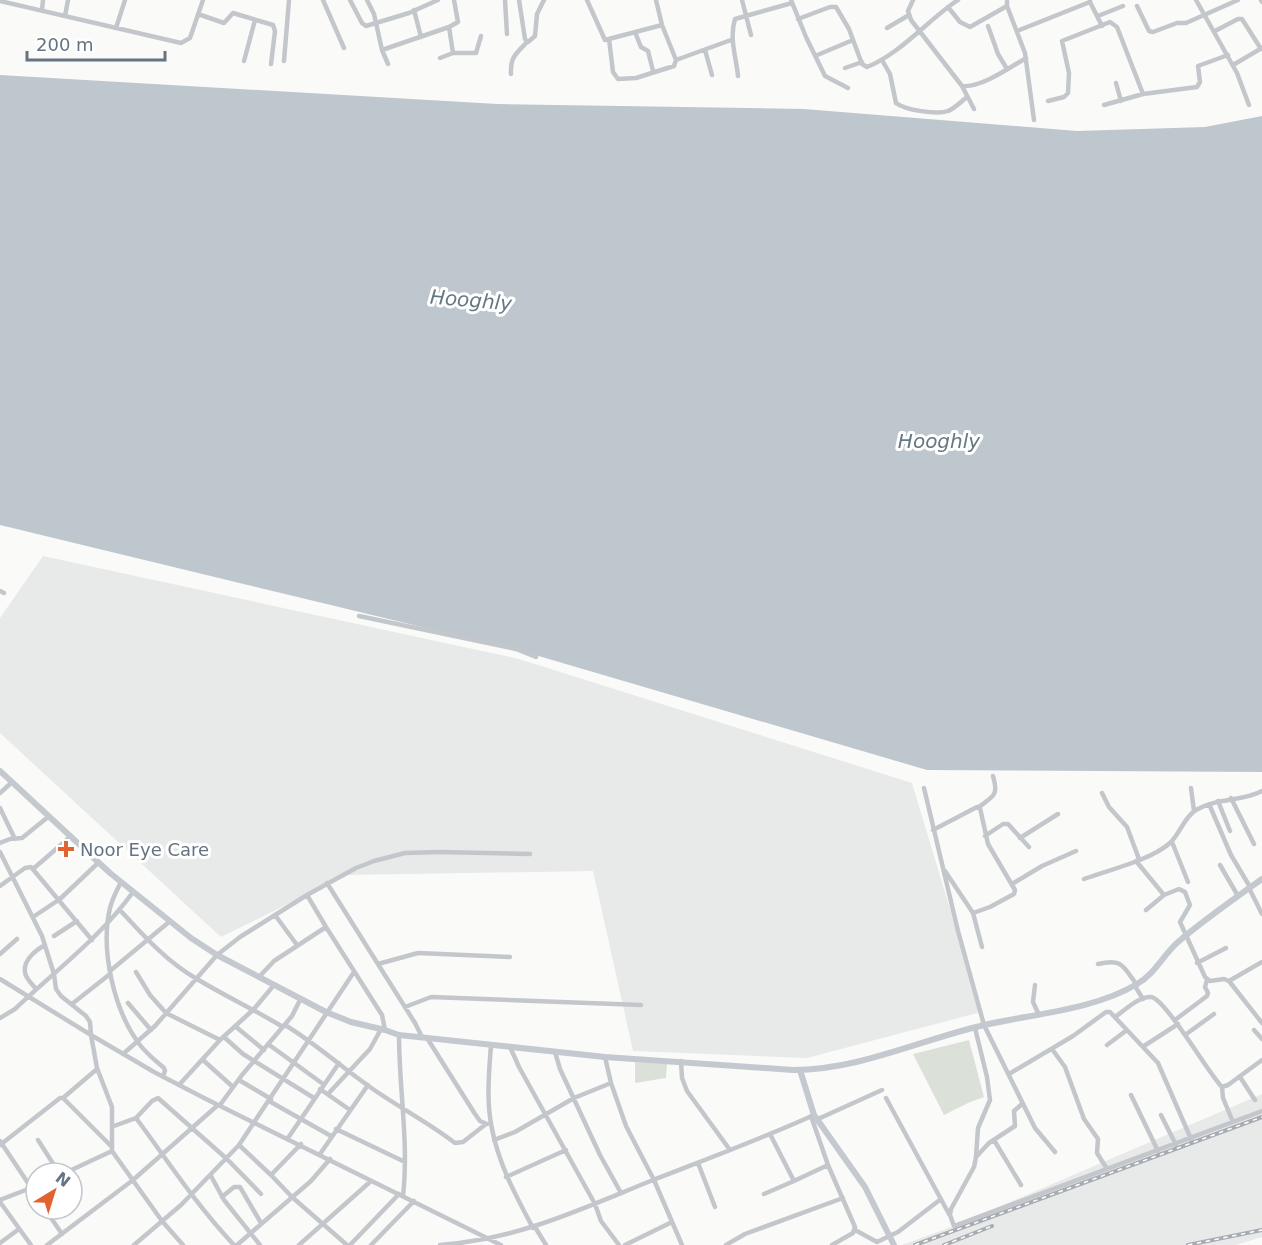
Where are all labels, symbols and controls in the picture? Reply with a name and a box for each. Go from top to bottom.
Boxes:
scale bar [27,24,165,62]
text: 200 m [36,34,94,55]
water label: Hooghly [429,284,514,316]
water label: Hooghly [898,429,981,453]
place label: Noor Eye Care [80,839,209,860]
marker: Noor Eye Care [57,840,75,858]
north arrow [24,1161,84,1221]
text: N [52,1168,74,1191]

